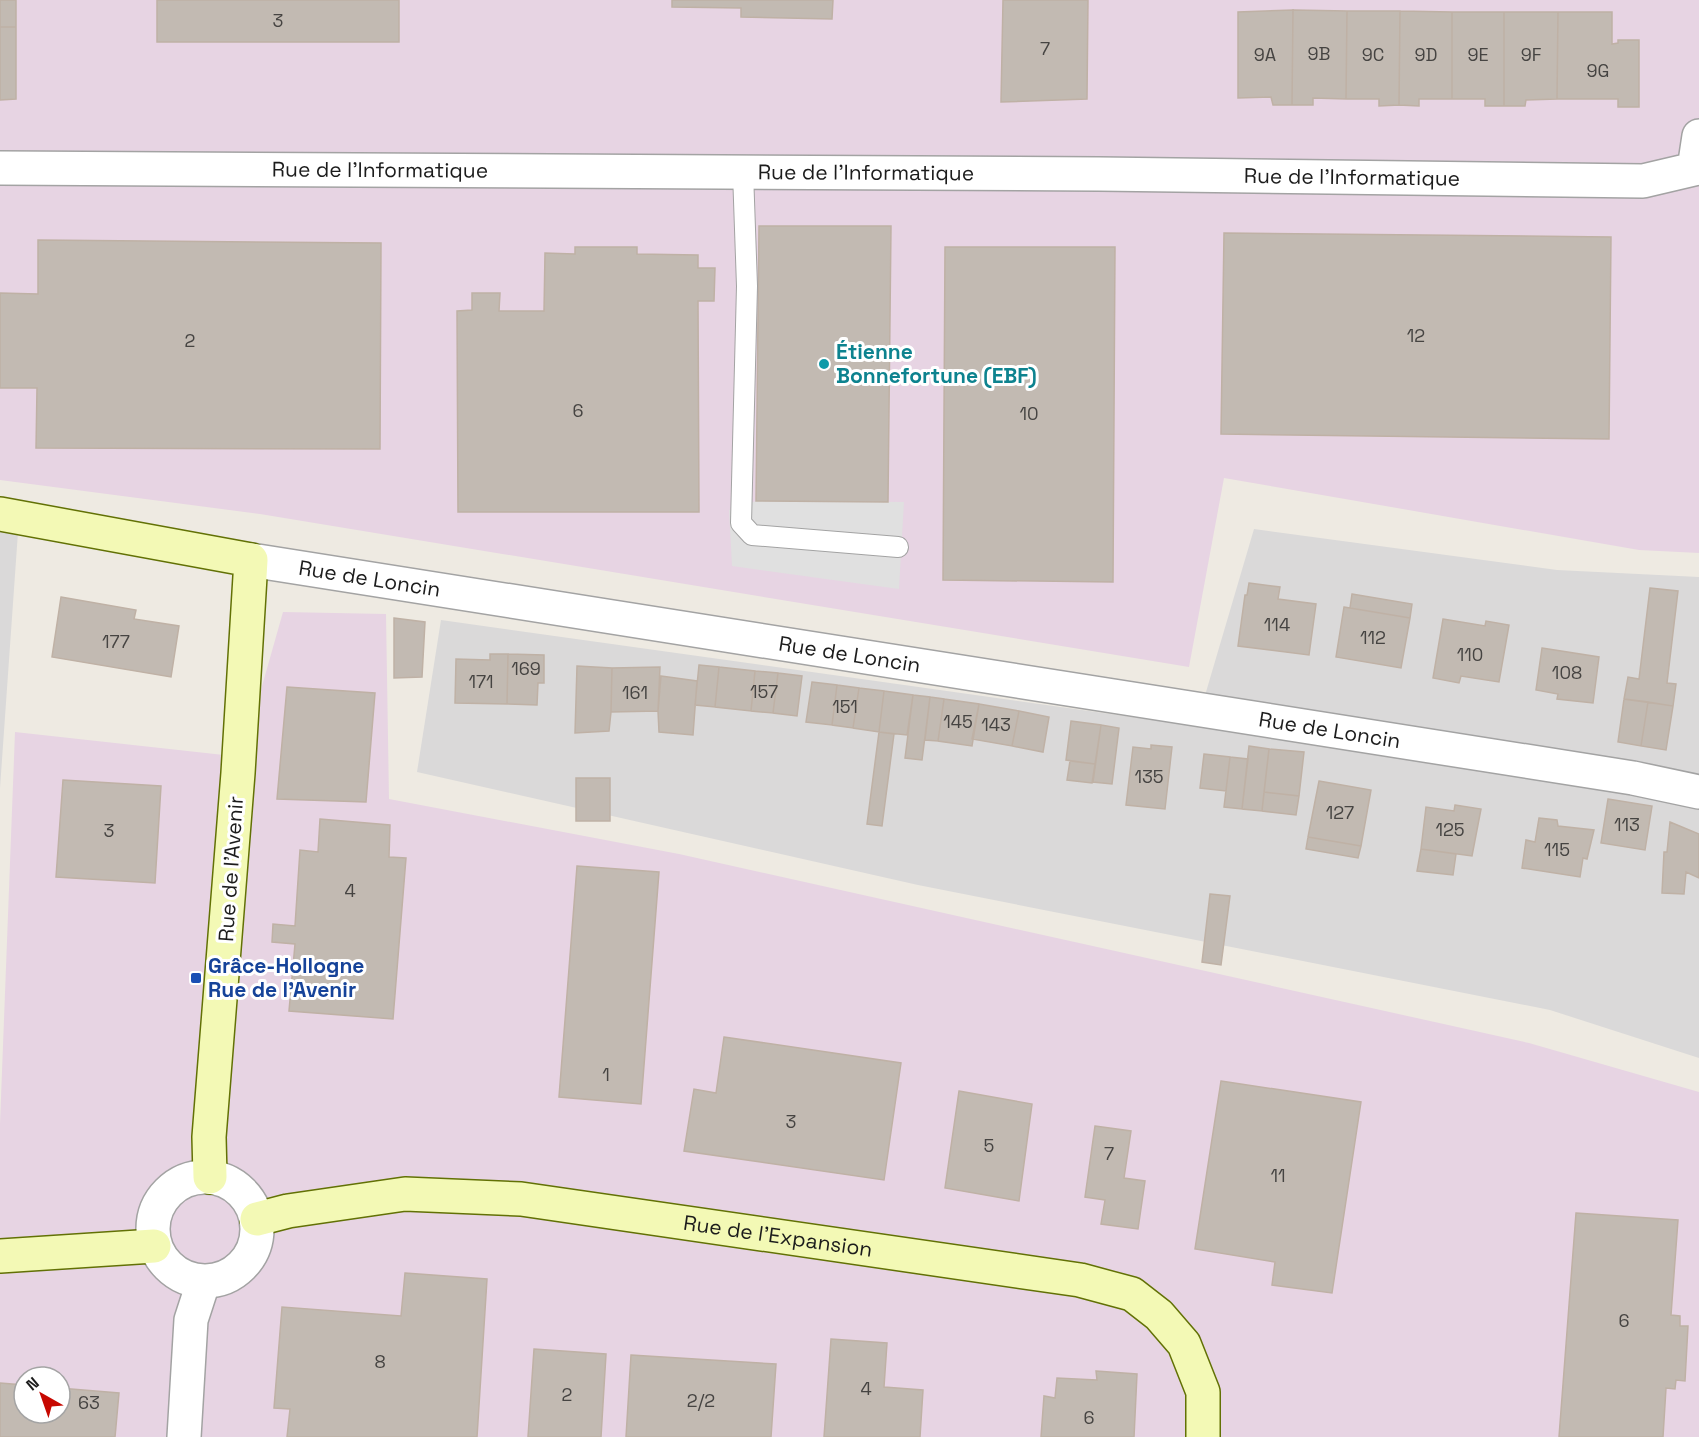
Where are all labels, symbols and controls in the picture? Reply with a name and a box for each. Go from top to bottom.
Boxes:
house number: 3 [273,9,283,32]
house number: 7 [1040,37,1050,60]
house number: 9B [1308,42,1330,65]
house number: 9A [1254,43,1276,66]
house number: 9C [1362,43,1384,66]
house number: 9D [1415,43,1437,66]
house number: 9E [1467,43,1489,66]
house number: 9F [1521,43,1542,66]
house number: 9G [1587,59,1609,82]
street label: Rue de l'Informatique [272,155,488,184]
street label: Rue de l'Informatique [758,158,974,186]
street label: Rue de l'Informatique [1244,162,1460,192]
house number: 12 [1407,324,1425,347]
house number: 2 [185,329,195,352]
place label: Étienne Bonnefortune (EBF) [836,338,1037,389]
marker: Étienne Bonnefortune (EBF) [817,357,831,371]
house number: 6 [572,399,584,422]
house number: 10 [1019,402,1039,425]
street label: Rue de Loncin [297,554,442,603]
house number: 114 [1264,613,1290,636]
house number: 112 [1360,626,1386,649]
street label: Rue de Loncin [777,629,923,678]
house number: 177 [102,630,130,653]
house number: 110 [1457,643,1483,666]
house number: 169 [511,657,541,680]
house number: 108 [1552,661,1582,684]
house number: 171 [468,670,494,693]
house number: 157 [750,680,778,703]
house number: 161 [622,681,648,704]
house number: 151 [832,695,858,718]
street label: Rue de Loncin [1257,705,1403,754]
house number: 145 [943,710,973,733]
house number: 143 [981,713,1011,736]
house number: 135 [1134,765,1164,788]
street label: Rue de l'Avenir [212,795,249,943]
house number: 127 [1326,801,1354,824]
house number: 113 [1614,813,1640,836]
house number: 125 [1435,818,1465,841]
house number: 3 [104,819,114,842]
house number: 115 [1544,838,1570,861]
house number: 4 [344,879,356,902]
place label: Grâce-Hollogne Rue de l'Avenir [208,952,365,1003]
marker: Grâce-Hollogne Rue de l'Avenir [189,971,203,985]
house number: 1 [602,1063,610,1086]
house number: 3 [786,1110,796,1133]
house number: 5 [984,1134,994,1157]
house number: 7 [1104,1142,1114,1165]
house number: 11 [1270,1164,1286,1187]
street label: Rue de l'Expansion [682,1209,874,1263]
house number: 6 [1618,1309,1630,1332]
house number: 8 [374,1350,386,1373]
north arrow [12,1365,72,1425]
text: N [22,1372,44,1395]
house number: 4 [860,1377,872,1400]
house number: 2 [562,1383,572,1406]
house number: 2/2 [687,1389,715,1412]
house number: 63 [78,1391,100,1414]
house number: 6 [1083,1406,1095,1429]

